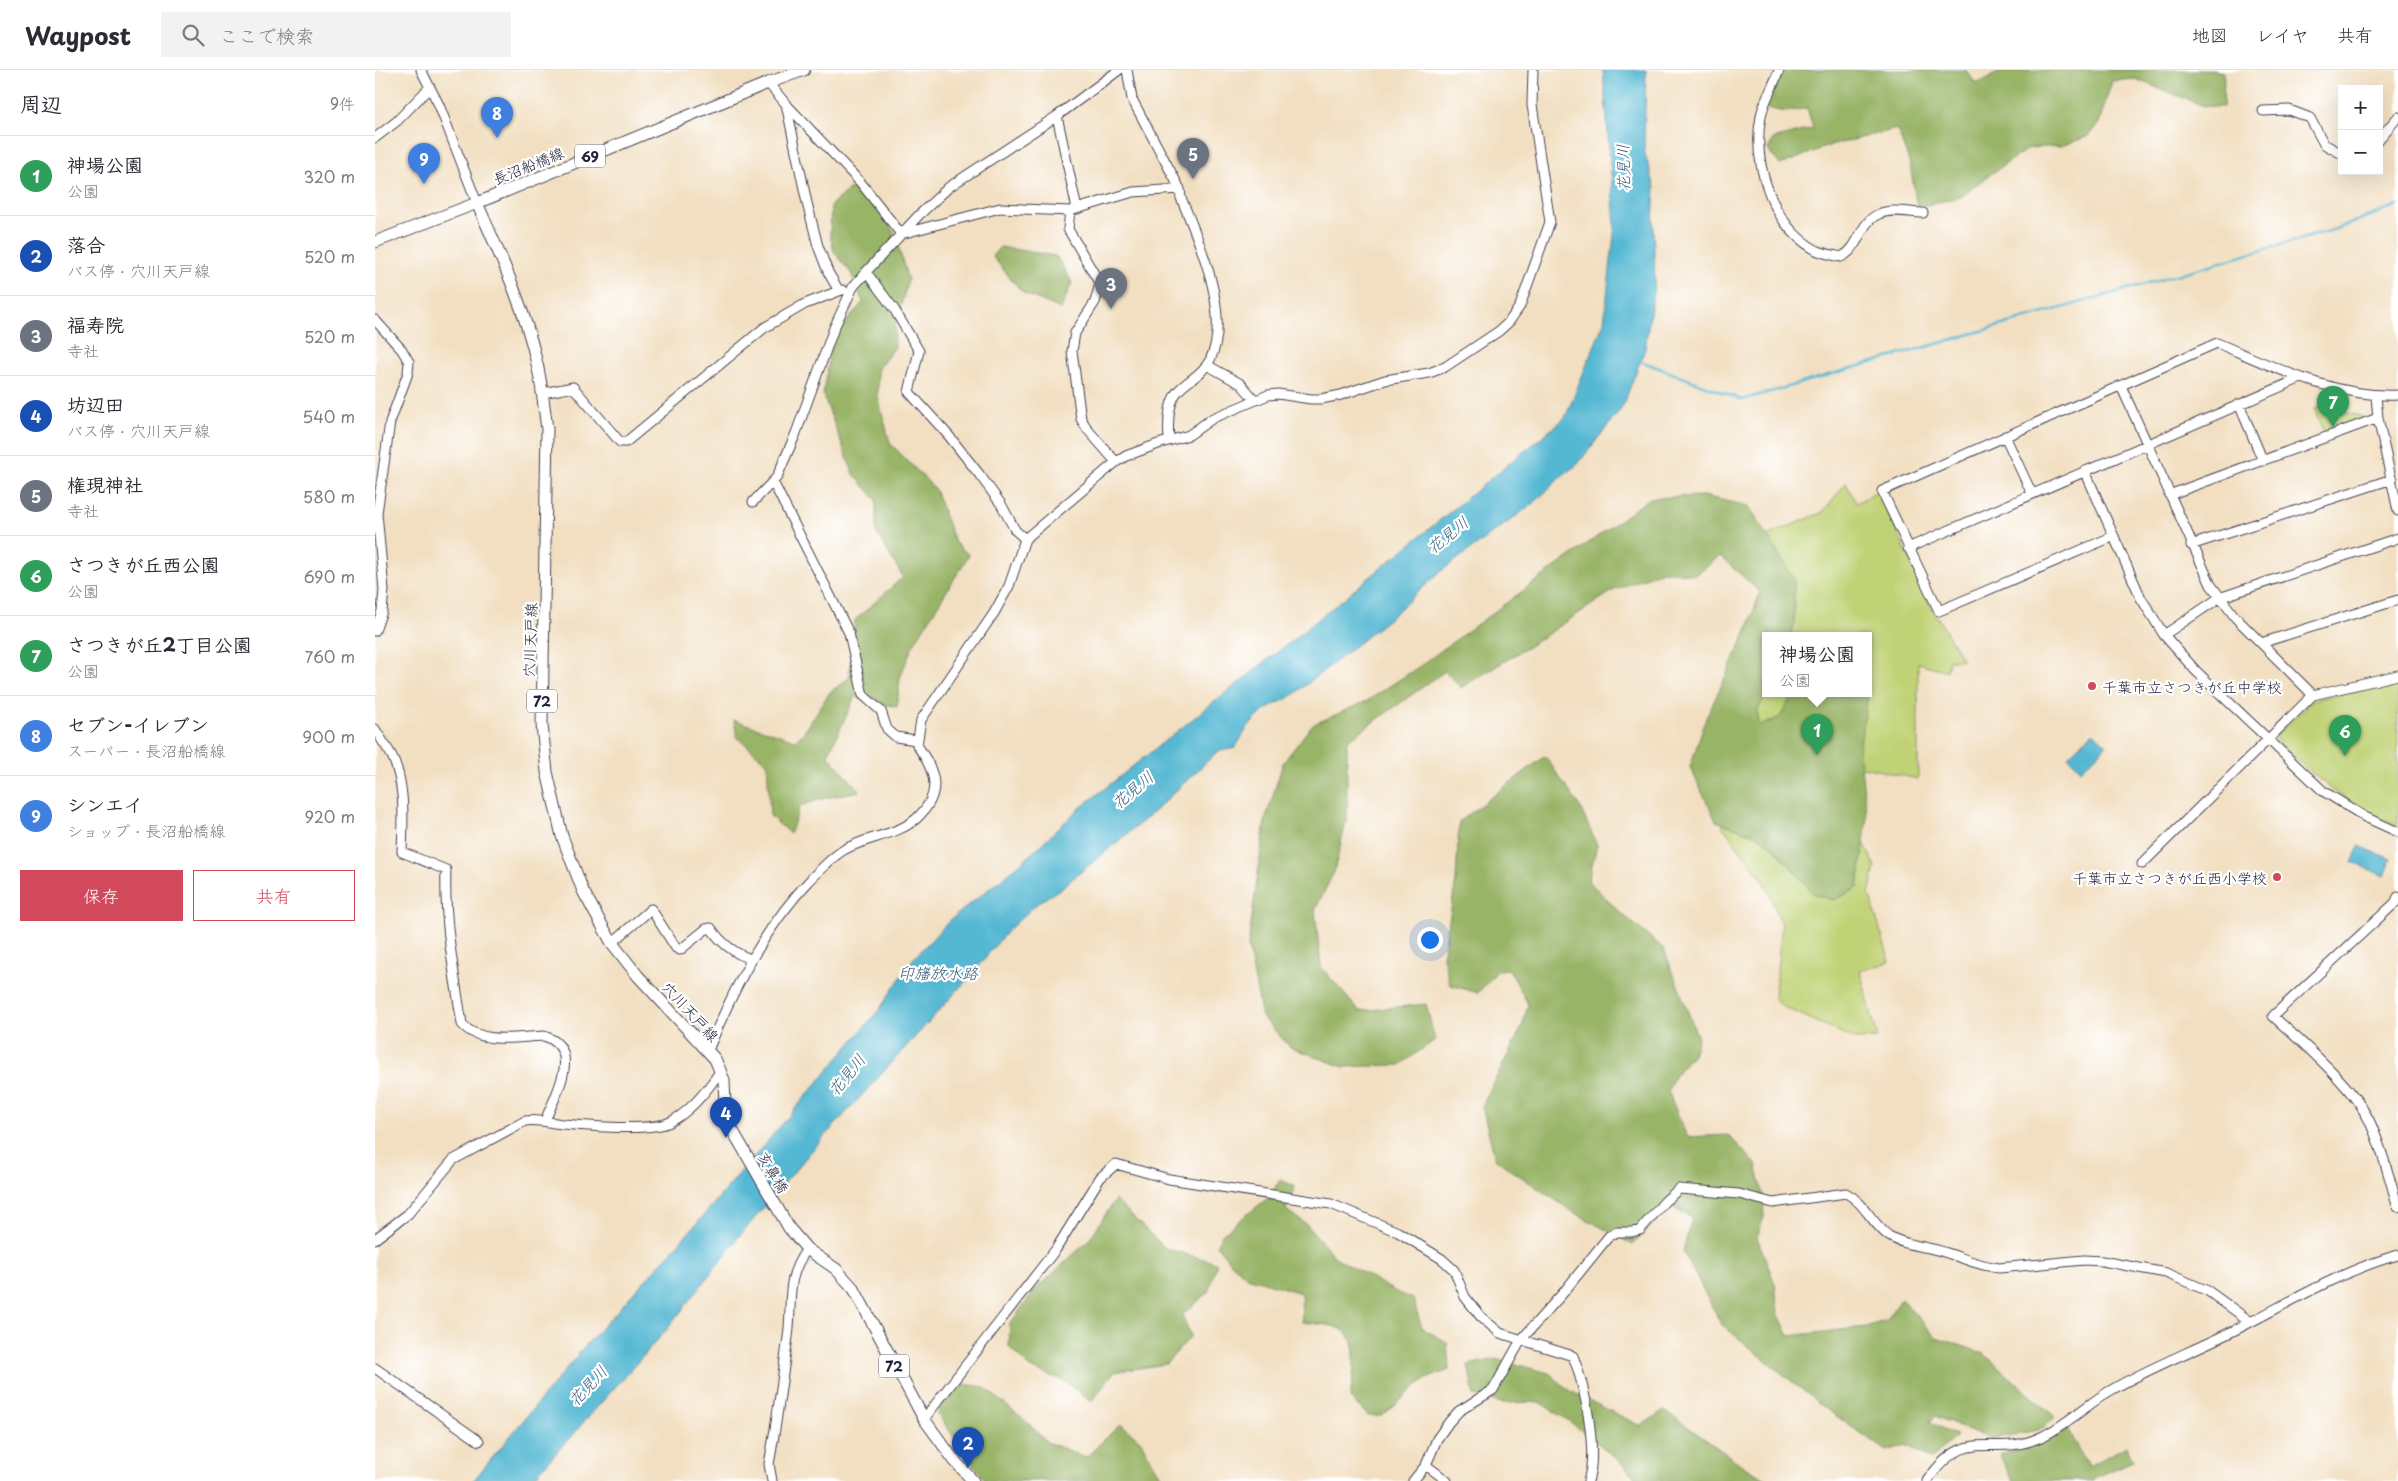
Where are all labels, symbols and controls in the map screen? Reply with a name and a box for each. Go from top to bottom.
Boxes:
search box [161,12,511,57]
text: Waypost [25,17,131,53]
icon: search [179,21,207,49]
text: ここで検索 [219,21,314,49]
text: 地図 [2192,21,2228,48]
text: レイヤ [2256,21,2309,48]
text: 共有 [2337,21,2373,48]
map controls [2338,85,2383,175]
button: + [2338,85,2383,130]
text: 周辺 [20,87,62,119]
text: 9件 [330,91,355,115]
pin: 8 [481,97,513,138]
button: − [2338,130,2383,175]
pin: 5 [1177,138,1209,179]
street label: 長沼船橋線 [489,140,567,190]
pin: 9 [408,143,440,184]
road number: 69 [575,144,605,168]
water label: 花見川 [1610,144,1634,192]
text: 神場公園 [67,150,143,178]
text: 1 [32,164,40,188]
text: 320 m [304,164,355,188]
text: 公園 [67,178,99,202]
text: 落合 [67,230,105,258]
text: 2 [30,244,42,268]
text: 520 m [304,244,355,268]
text: バス停 · 穴川天戸線 [67,258,210,282]
pin: 3 [1095,268,1127,309]
text: 福寿院 [67,310,124,338]
text: 3 [31,324,41,348]
text: 520 m [304,324,355,348]
text: 寺社 [67,338,99,362]
pin: 7 [2317,386,2349,427]
text: 坊辺田 [67,390,124,418]
text: 4 [31,404,41,428]
text: 540 m [302,404,355,428]
text: バス停 · 穴川天戸線 [67,418,210,442]
text: 権現神社 [67,470,143,498]
text: 5 [31,484,41,508]
text: 580 m [303,484,355,508]
text: 寺社 [67,498,99,522]
water label: 花見川 [1421,510,1473,558]
text: さつきが丘西公園 [67,550,219,578]
text: 6 [30,564,42,588]
text: 690 m [304,564,355,588]
text: 公園 [67,578,99,602]
street label: 穴川天戸線 [516,602,542,678]
text: さつきが丘2丁目公園 [67,630,252,658]
popup [1762,632,1872,697]
text: 神場公園 [1779,639,1855,667]
text: 7 [31,644,41,668]
text: 760 m [305,644,355,668]
text: 公園 [67,658,99,682]
text: 公園 [1779,667,1811,691]
place label: 千葉市立さつきが丘中学校 [2102,675,2282,698]
marker: 千葉市立さつきが丘中学校 [2086,680,2098,692]
road number: 72 [527,690,557,712]
text: セブン-イレブン [67,710,209,738]
pin: 1 [1801,714,1833,755]
pin: 6 [2329,715,2361,756]
text: 8 [31,724,41,748]
text: 900 m [302,724,355,748]
text: スーパー · 長沼船橋線 [67,738,225,762]
water label: 花見川 [1106,764,1158,814]
text: シンエイ [67,790,143,818]
text: 9 [31,804,41,828]
text: 920 m [304,804,355,828]
text: ショップ · 長沼船橋線 [67,818,225,842]
place label: 千葉市立さつきが丘西小学校 [2072,866,2267,889]
button: 保存 [20,870,183,921]
button: 共有 [193,870,355,921]
marker: 千葉市立さつきが丘西小学校 [2271,871,2283,883]
your location [1417,927,1443,953]
water label: 印旛放水路 [898,960,979,984]
street label: 穴川天戸線 [657,976,725,1046]
water label: 花見川 [822,1048,870,1100]
pin: 4 [710,1097,742,1138]
street label: 亥鼻橋 [753,1147,795,1197]
road number: 72 [879,1354,909,1378]
water label: 花見川 [562,1359,612,1411]
pin: 2 [952,1427,984,1468]

